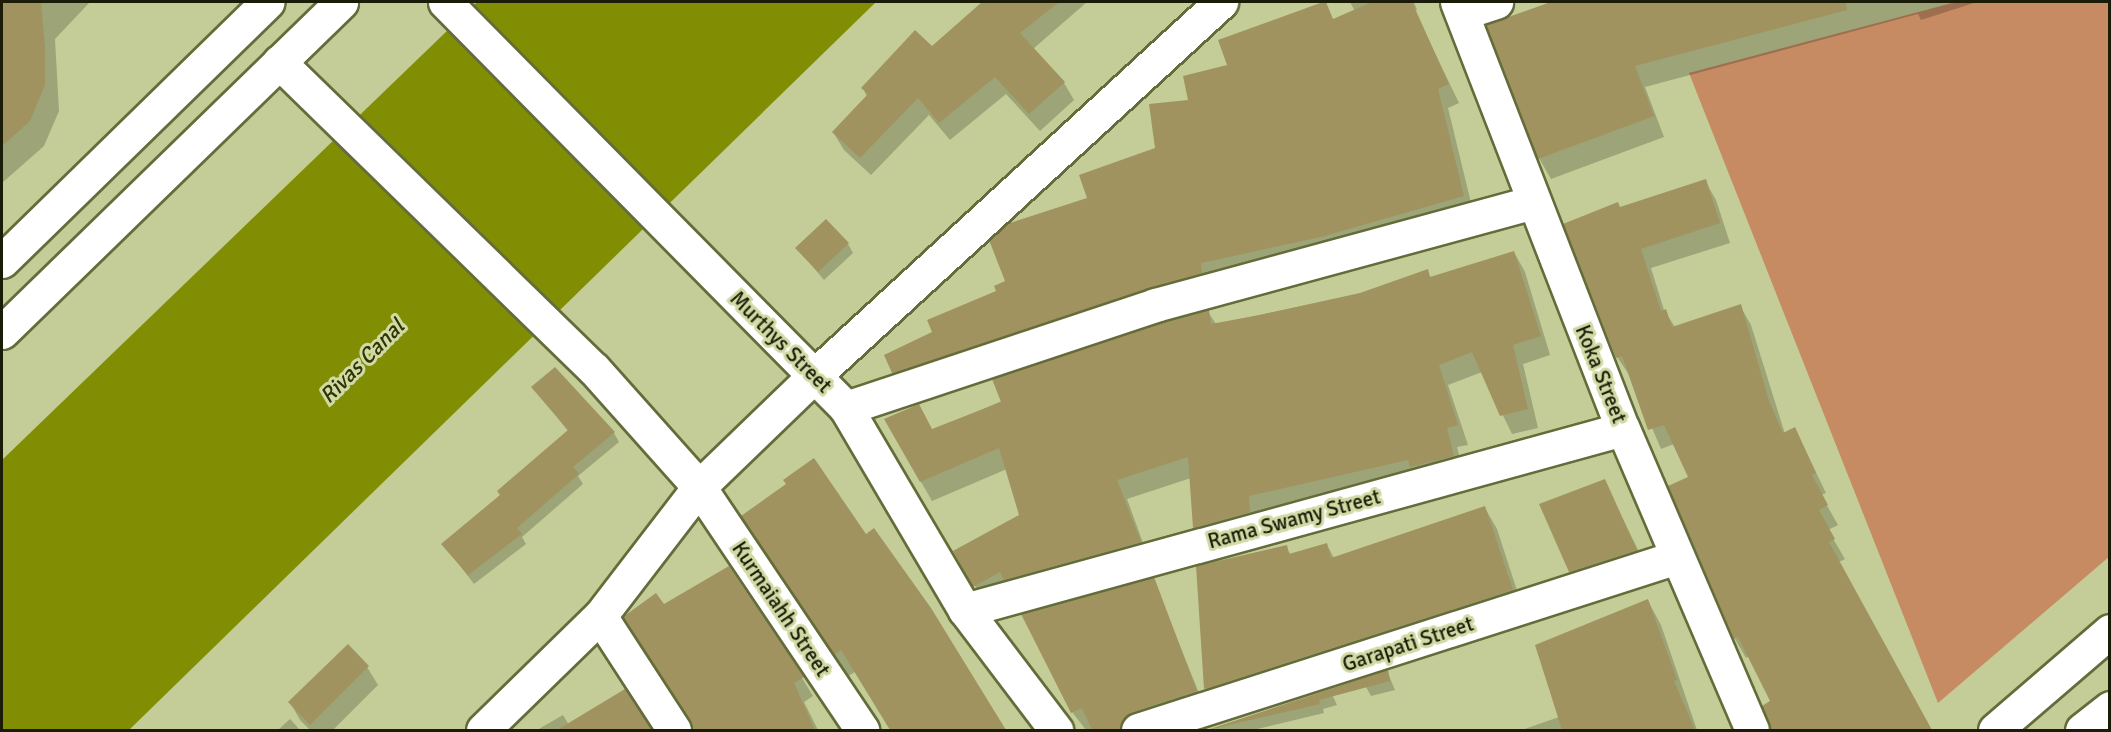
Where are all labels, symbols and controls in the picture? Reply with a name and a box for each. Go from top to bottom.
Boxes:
street label: Murthys Street [725,286,837,398]
water label: Rivas Canal [314,313,410,409]
street label: Koka Street [1570,321,1632,427]
street label: Rama Swamy Street [1205,484,1383,554]
street label: Kurmaiahh Street [727,537,835,681]
street label: Garapati Street [1339,611,1477,677]

